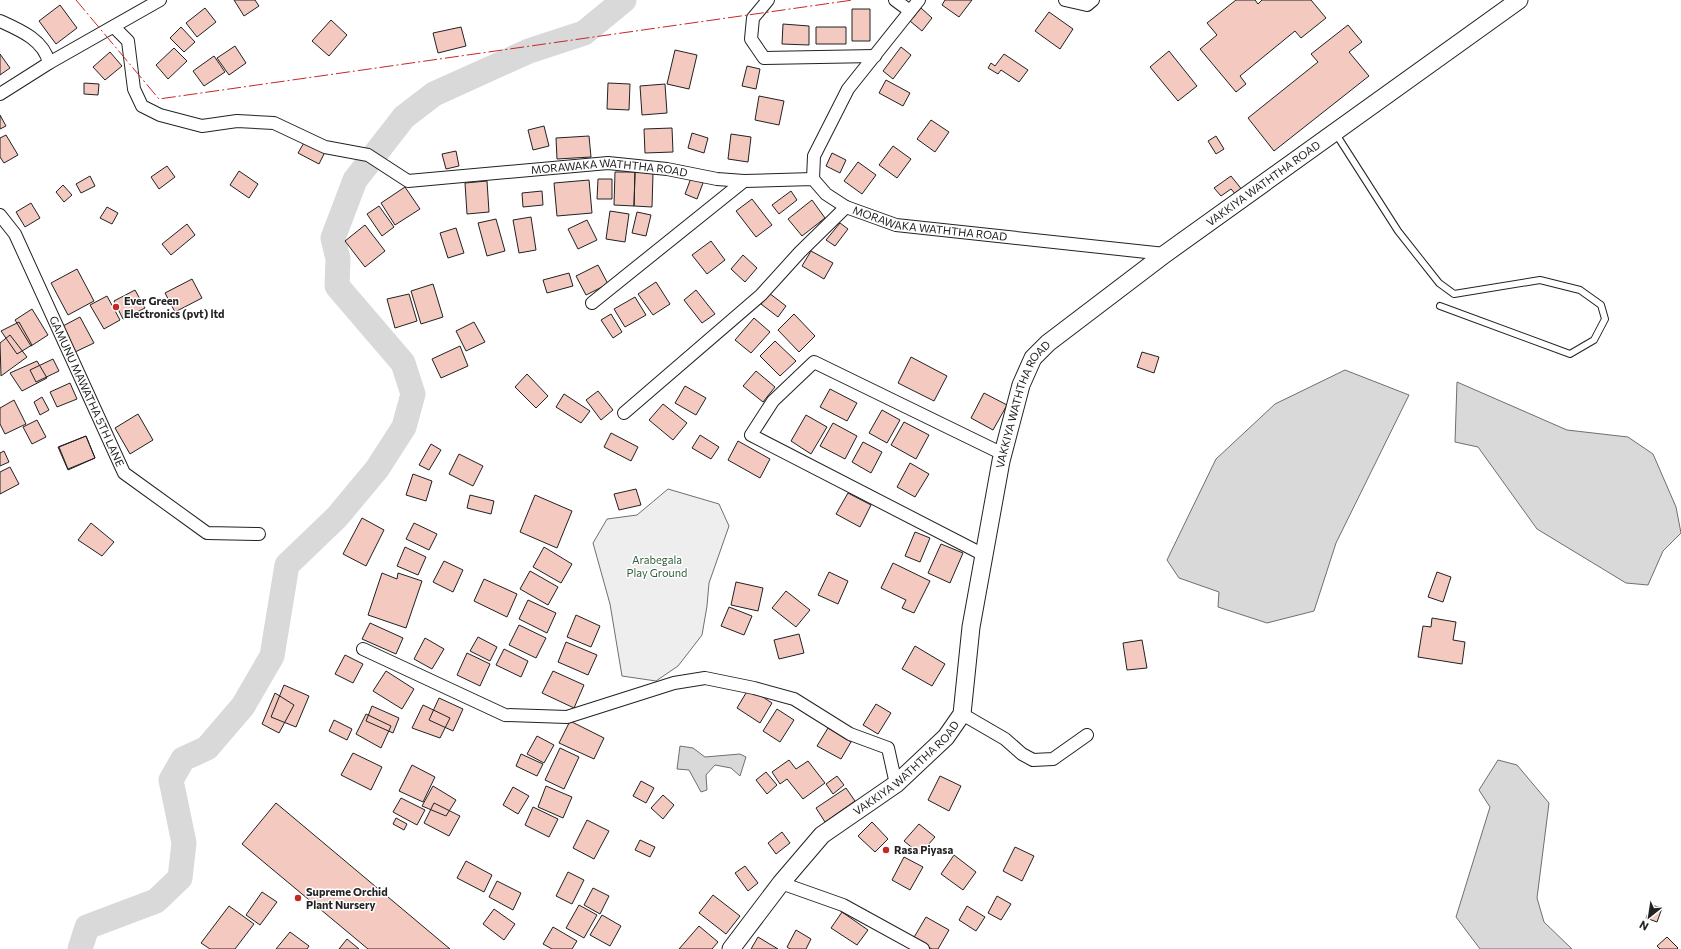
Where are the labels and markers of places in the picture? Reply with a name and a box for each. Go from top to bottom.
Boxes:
place label: Ever Green Electronics (pvt) ltd [124,294,224,320]
marker: Ever Green Electronics (pvt) ltd [111,302,121,312]
place label: Rasa Piyasa [894,843,953,856]
marker: Rasa Piyasa [881,845,891,855]
place label: Supreme Orchid Plant Nursery [306,885,388,911]
marker: Supreme Orchid Plant Nursery [293,893,303,903]

